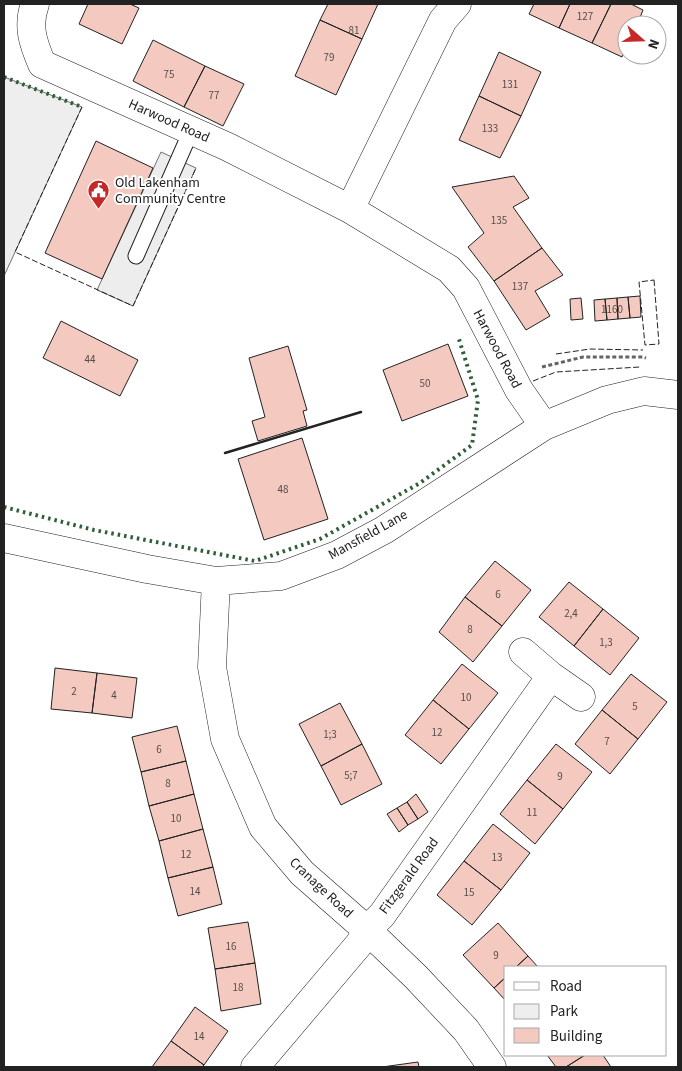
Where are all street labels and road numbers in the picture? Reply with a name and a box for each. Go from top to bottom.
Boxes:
street label: Harwood Road [125,94,213,148]
street label: Harwood Road [468,306,526,392]
street label: Mansfield Lane [325,505,411,565]
street label: Fitzgerald Road [374,834,444,918]
street label: Cranage Road [285,853,357,923]

